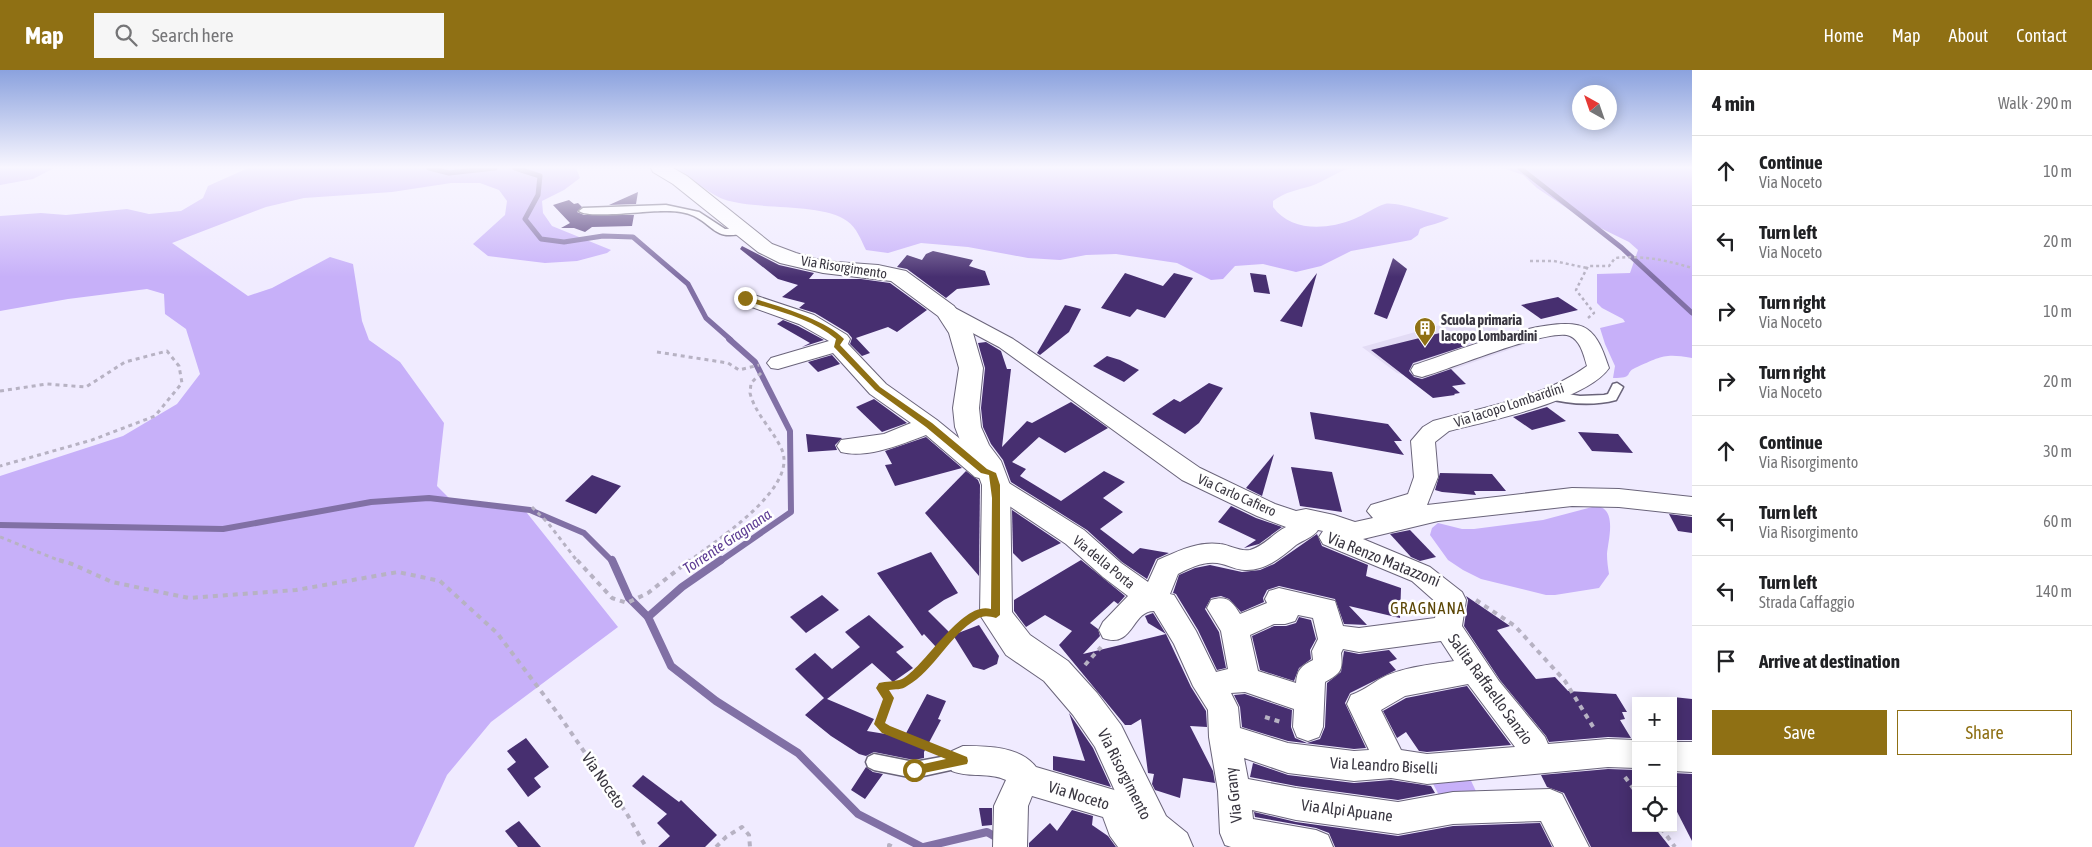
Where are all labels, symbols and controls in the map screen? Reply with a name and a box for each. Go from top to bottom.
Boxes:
search box [94,13,444,58]
icon: search [112,21,140,49]
text: Map [25,22,64,49]
text: Search here [152,24,234,46]
text: Home [1824,25,1864,46]
text: Map [1892,25,1921,46]
text: About [1949,25,1988,46]
text: Contact [2016,25,2067,46]
north arrow [1572,85,1617,130]
text: 4 min [1712,91,1755,115]
text: Walk · 290 m [1998,94,2072,112]
text: Continue [1759,151,1823,173]
icon: ahead [1712,157,1740,185]
text: 10 m [2043,162,2072,180]
text: Via Noceto [1759,173,1822,191]
text: Turn left [1759,221,1817,243]
icon: left [1712,227,1740,255]
text: 20 m [2043,232,2072,250]
text: Via Noceto [1759,243,1822,261]
street label: Via Risorgimento [800,252,888,282]
route end [734,287,757,310]
text: Turn right [1759,291,1826,313]
icon: right [1712,297,1740,325]
text: 10 m [2043,302,2072,320]
place label: Scuola primaria Iacopo Lombardini [1441,312,1537,344]
text: Via Noceto [1759,313,1822,331]
building icon: Scuola primaria Iacopo Lombardini [1413,316,1437,347]
text: Turn right [1759,361,1826,383]
icon: right [1712,367,1740,395]
text: 20 m [2043,372,2072,390]
street label: Via Iacopo Lombardini [1452,380,1566,430]
text: Via Noceto [1759,383,1822,401]
text: Continue [1759,431,1823,453]
icon: ahead [1712,437,1740,465]
text: 30 m [2043,442,2072,460]
text: Via Risorgimento [1759,453,1858,471]
street label: Via Carlo Cafiero [1195,471,1279,519]
text: Turn left [1759,501,1817,523]
water label: Torrente Gragnana [680,505,774,577]
icon: left [1712,507,1740,535]
text: 60 m [2043,512,2072,530]
text: Via Risorgimento [1759,523,1858,541]
street label: Via Renzo Matazzoni [1325,528,1443,590]
street label: Via della Porta [1070,532,1138,592]
text: Turn left [1759,571,1817,593]
icon: left [1712,577,1740,605]
text: 140 m [2036,582,2072,600]
text: Strada Caffaggio [1759,593,1855,611]
district label: GRAGNANA [1390,599,1466,617]
street label: Salita Raffaello Sanzio [1445,630,1537,748]
icon: arrive [1712,647,1740,675]
text: Arrive at destination [1759,650,1900,672]
map controls [1632,697,1677,832]
button: + [1632,697,1677,742]
button: Save [1712,710,1887,755]
button: Share [1897,710,2072,755]
street label: Via Risorgimento [1094,726,1156,823]
button: − [1632,742,1677,787]
street label: Via Noceto [578,749,630,811]
street label: Via Leandro Biselli [1330,753,1438,777]
route start [903,759,926,782]
street label: Via Grany [1221,766,1246,824]
street label: Via Noceto [1046,777,1112,813]
button: locate [1632,787,1677,832]
street label: Via Alpi Apuane [1300,795,1394,826]

